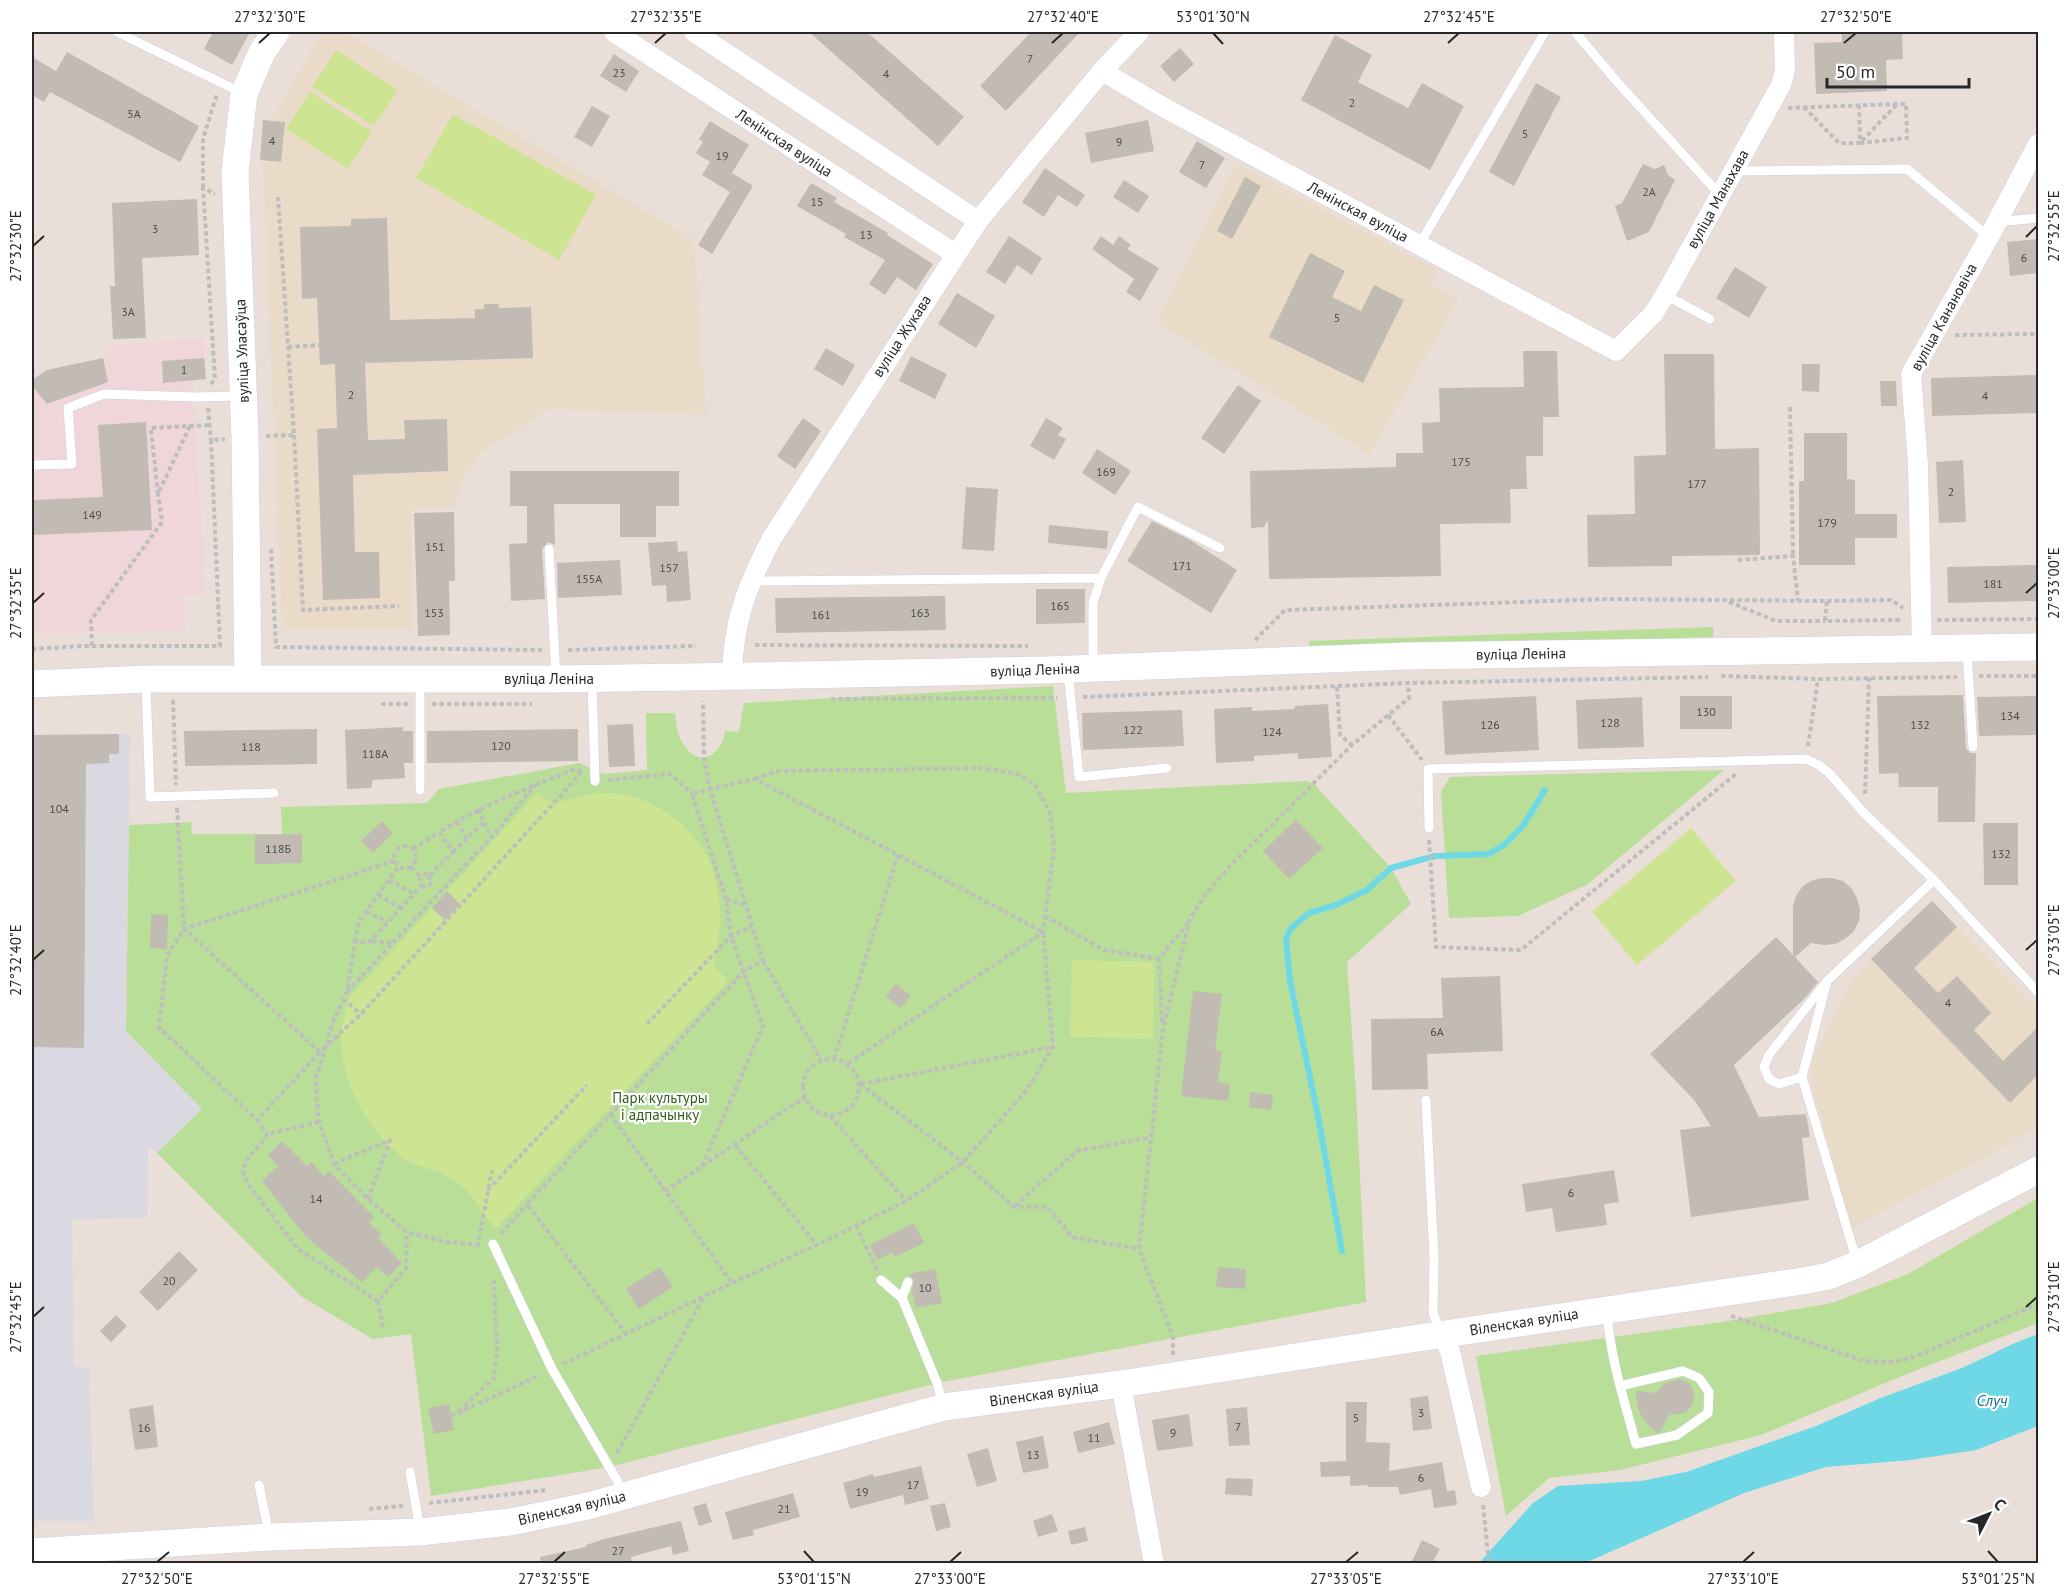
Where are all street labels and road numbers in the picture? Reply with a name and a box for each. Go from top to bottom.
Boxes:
street label: Ленінская вуліца [732,104,836,181]
street label: вуліца Манахава [1682,146,1753,252]
street label: Ленінская вуліца [1304,177,1412,246]
street label: вуліца Канановіча [1906,260,1981,374]
street label: вуліца Жукава [868,291,935,380]
street label: вуліца Уласаўца [230,299,253,403]
street label: вуліца Леніна [1476,643,1566,664]
street label: вуліца Леніна [990,658,1080,681]
street label: вуліца Леніна [504,669,594,688]
street label: Віленская вуліца [1468,1304,1580,1339]
street label: Віленская вуліца [988,1376,1100,1411]
street label: Віленская вуліца [516,1486,628,1529]

